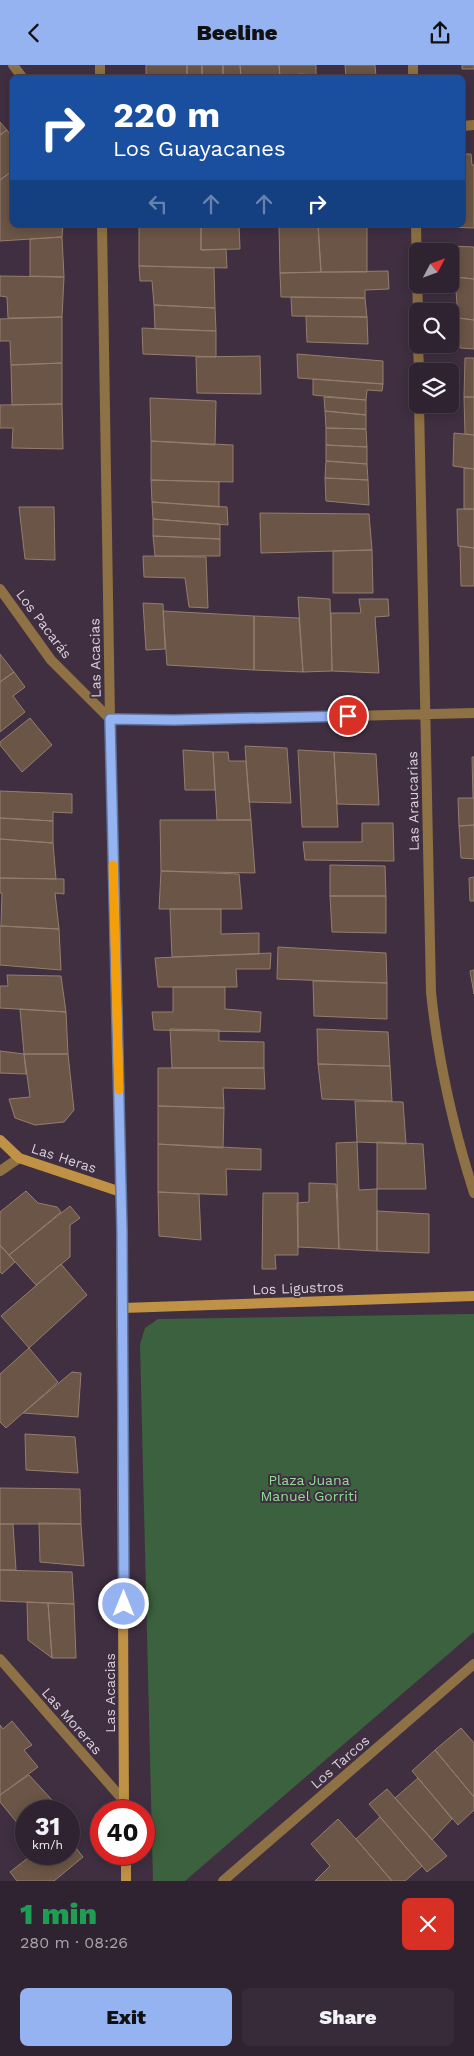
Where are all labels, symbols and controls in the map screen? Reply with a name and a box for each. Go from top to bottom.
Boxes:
icon: back [20,19,48,47]
icon: share [426,19,454,47]
text: Beeline [196,20,278,45]
text: 220 m [113,94,220,136]
icon: right [30,95,95,160]
text: Los Guayacanes [113,136,286,161]
icon: left [144,190,172,218]
icon: ahead [197,190,225,218]
icon: ahead [250,190,278,218]
icon: right [303,190,331,218]
north arrow [409,243,459,293]
map controls [409,243,459,413]
button: search [409,303,459,353]
button: layers [409,363,459,413]
street label: Los Pacarás [13,587,75,661]
street label: Las Acacias [86,618,104,698]
pin [327,695,369,737]
icon: arrive [334,702,362,730]
street label: Las Araucarias [404,751,422,851]
street label: Las Heras [29,1140,99,1176]
street label: Los Ligustros [252,1278,344,1298]
park label: Plaza Juana Manuel Gorriti [260,1472,358,1504]
position arrow [97,1577,149,1629]
street label: Las Acacias [102,1653,118,1733]
street label: Las Moreras [39,1684,105,1758]
street label: Los Tarcos [307,1732,373,1792]
speed limit sign: 40 [90,1800,155,1865]
text: 31 [35,1812,60,1841]
text: km/h [32,1838,63,1852]
text: 1 min [20,1896,97,1931]
button: close [402,1898,454,1950]
text: 280 m · 08:26 [20,1933,128,1952]
button: Exit [20,1988,232,2046]
button: Share [242,1988,454,2046]

